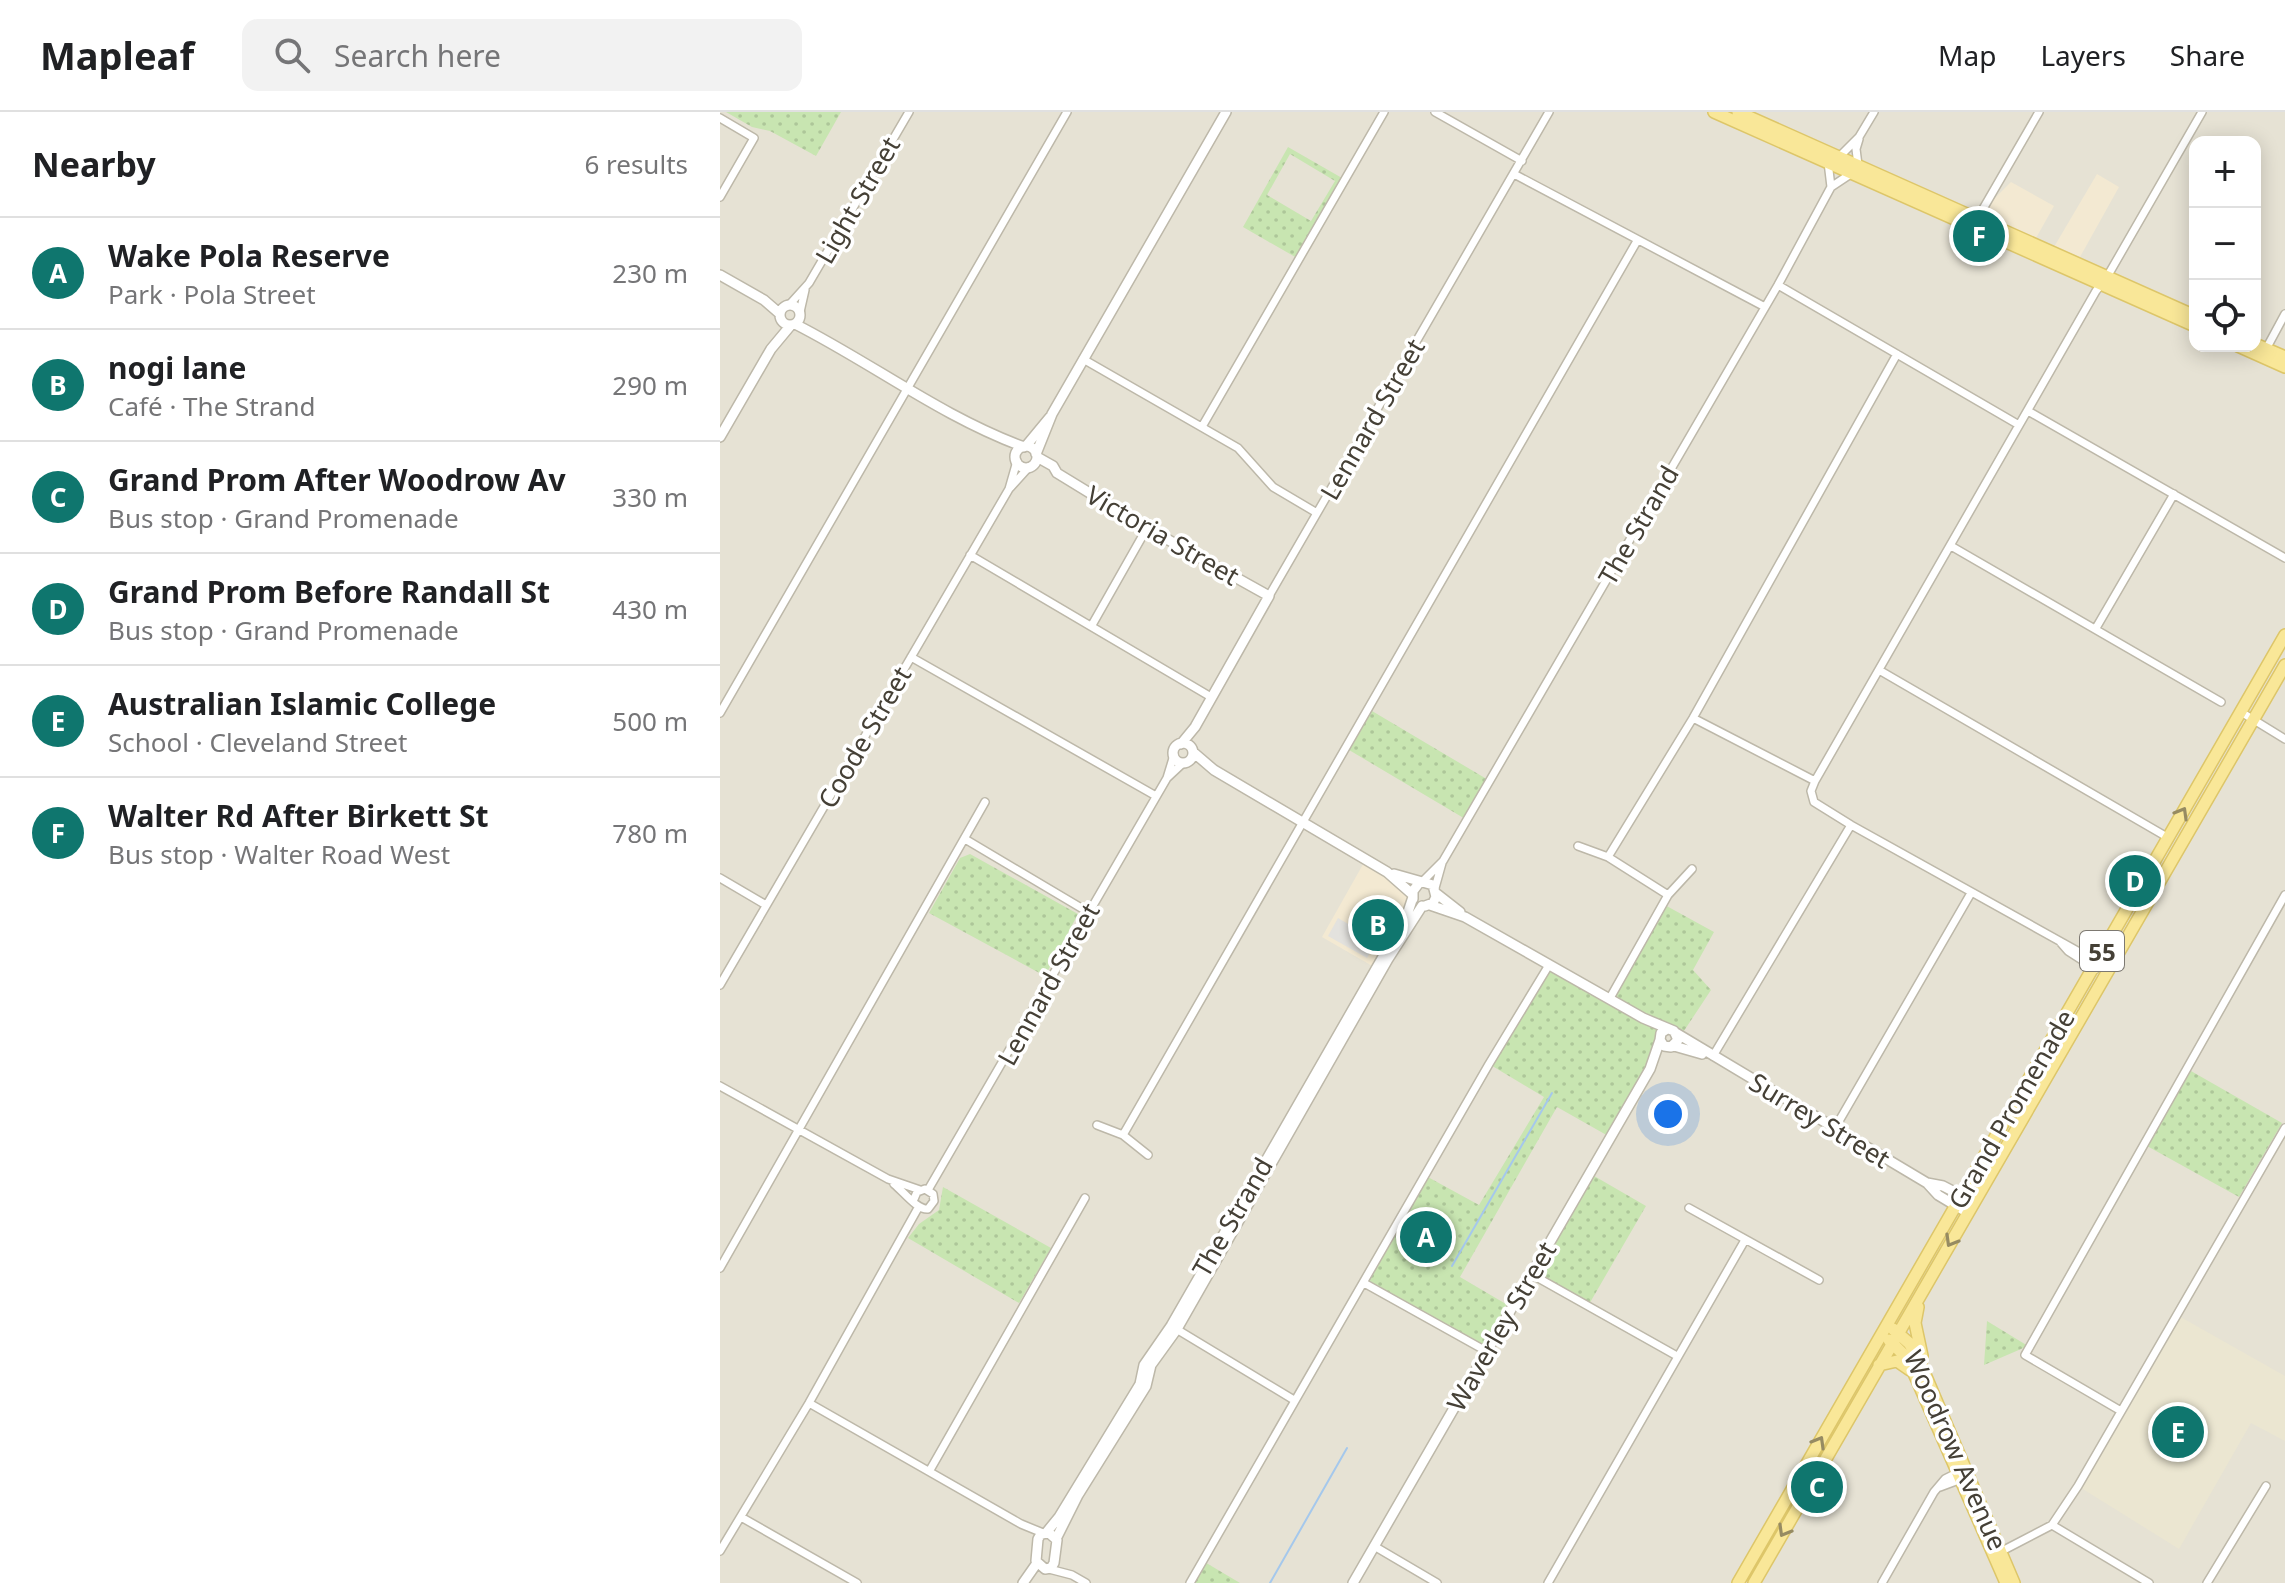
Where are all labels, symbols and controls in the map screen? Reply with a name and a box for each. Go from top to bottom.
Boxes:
search box [242,19,802,91]
text: Mapleaf [40,29,194,81]
icon: search [270,33,314,77]
text: Search here [334,35,501,76]
text: Map [1938,36,1996,74]
text: Layers [2040,36,2126,74]
text: Share [2170,36,2245,74]
street label: Light Street [806,130,908,270]
map controls [2189,136,2261,352]
button: + [2189,136,2261,208]
text: Nearby [32,141,156,187]
text: 6 results [584,146,688,182]
pin: F [1953,206,2005,266]
button: − [2189,208,2261,280]
text: Wake Pola Reserve [108,235,390,276]
text: A [49,255,67,291]
text: 230 m [612,255,688,291]
text: Park · Pola Street [108,276,316,312]
button: locate [2189,280,2261,352]
street label: Lennard Street [1311,332,1433,506]
text: nogi lane [108,347,246,388]
text: B [49,367,67,403]
text: 290 m [612,367,688,403]
text: Café · The Strand [108,388,316,424]
text: Grand Prom After Woodrow Av [108,459,566,500]
street label: The Strand [1589,459,1687,591]
street label: Victoria Street [1080,477,1246,593]
text: C [50,479,66,515]
text: 330 m [612,479,688,515]
text: Bus stop · Grand Promenade [108,500,459,536]
text: Grand Prom Before Randall St [108,571,550,612]
text: D [48,591,68,627]
text: 430 m [612,591,688,627]
text: Bus stop · Grand Promenade [108,612,459,648]
street label: Coode Street [809,660,919,814]
text: Australian Islamic College [108,683,496,724]
text: E [51,703,65,739]
text: 500 m [612,703,688,739]
text: School · Cleveland Street [108,724,407,760]
text: Walter Rd After Birkett St [108,795,489,836]
one-way arrow [2172,807,2188,821]
text: F [51,815,65,851]
text: 780 m [612,815,688,851]
text: Bus stop · Walter Road West [108,836,450,872]
pin: D [2109,851,2161,911]
pin: B [1352,895,1404,955]
street label: Lennard Street [988,896,1108,1072]
road number: 55 [2080,931,2124,971]
street label: Grand Promenade [1939,1003,2083,1215]
street label: Surrey Street [1743,1064,1897,1176]
your location [1648,1094,1688,1134]
street label: The Strand [1183,1151,1281,1283]
pin: A [1400,1207,1452,1267]
one-way arrow [1946,1233,1961,1247]
street label: Waverley Street [1438,1235,1564,1417]
street label: Woodrow Avenue [1896,1344,2016,1556]
pin: E [2152,1402,2204,1462]
one-way arrow [1809,1437,1825,1451]
pin: C [1791,1457,1843,1517]
one-way arrow [1778,1522,1794,1537]

